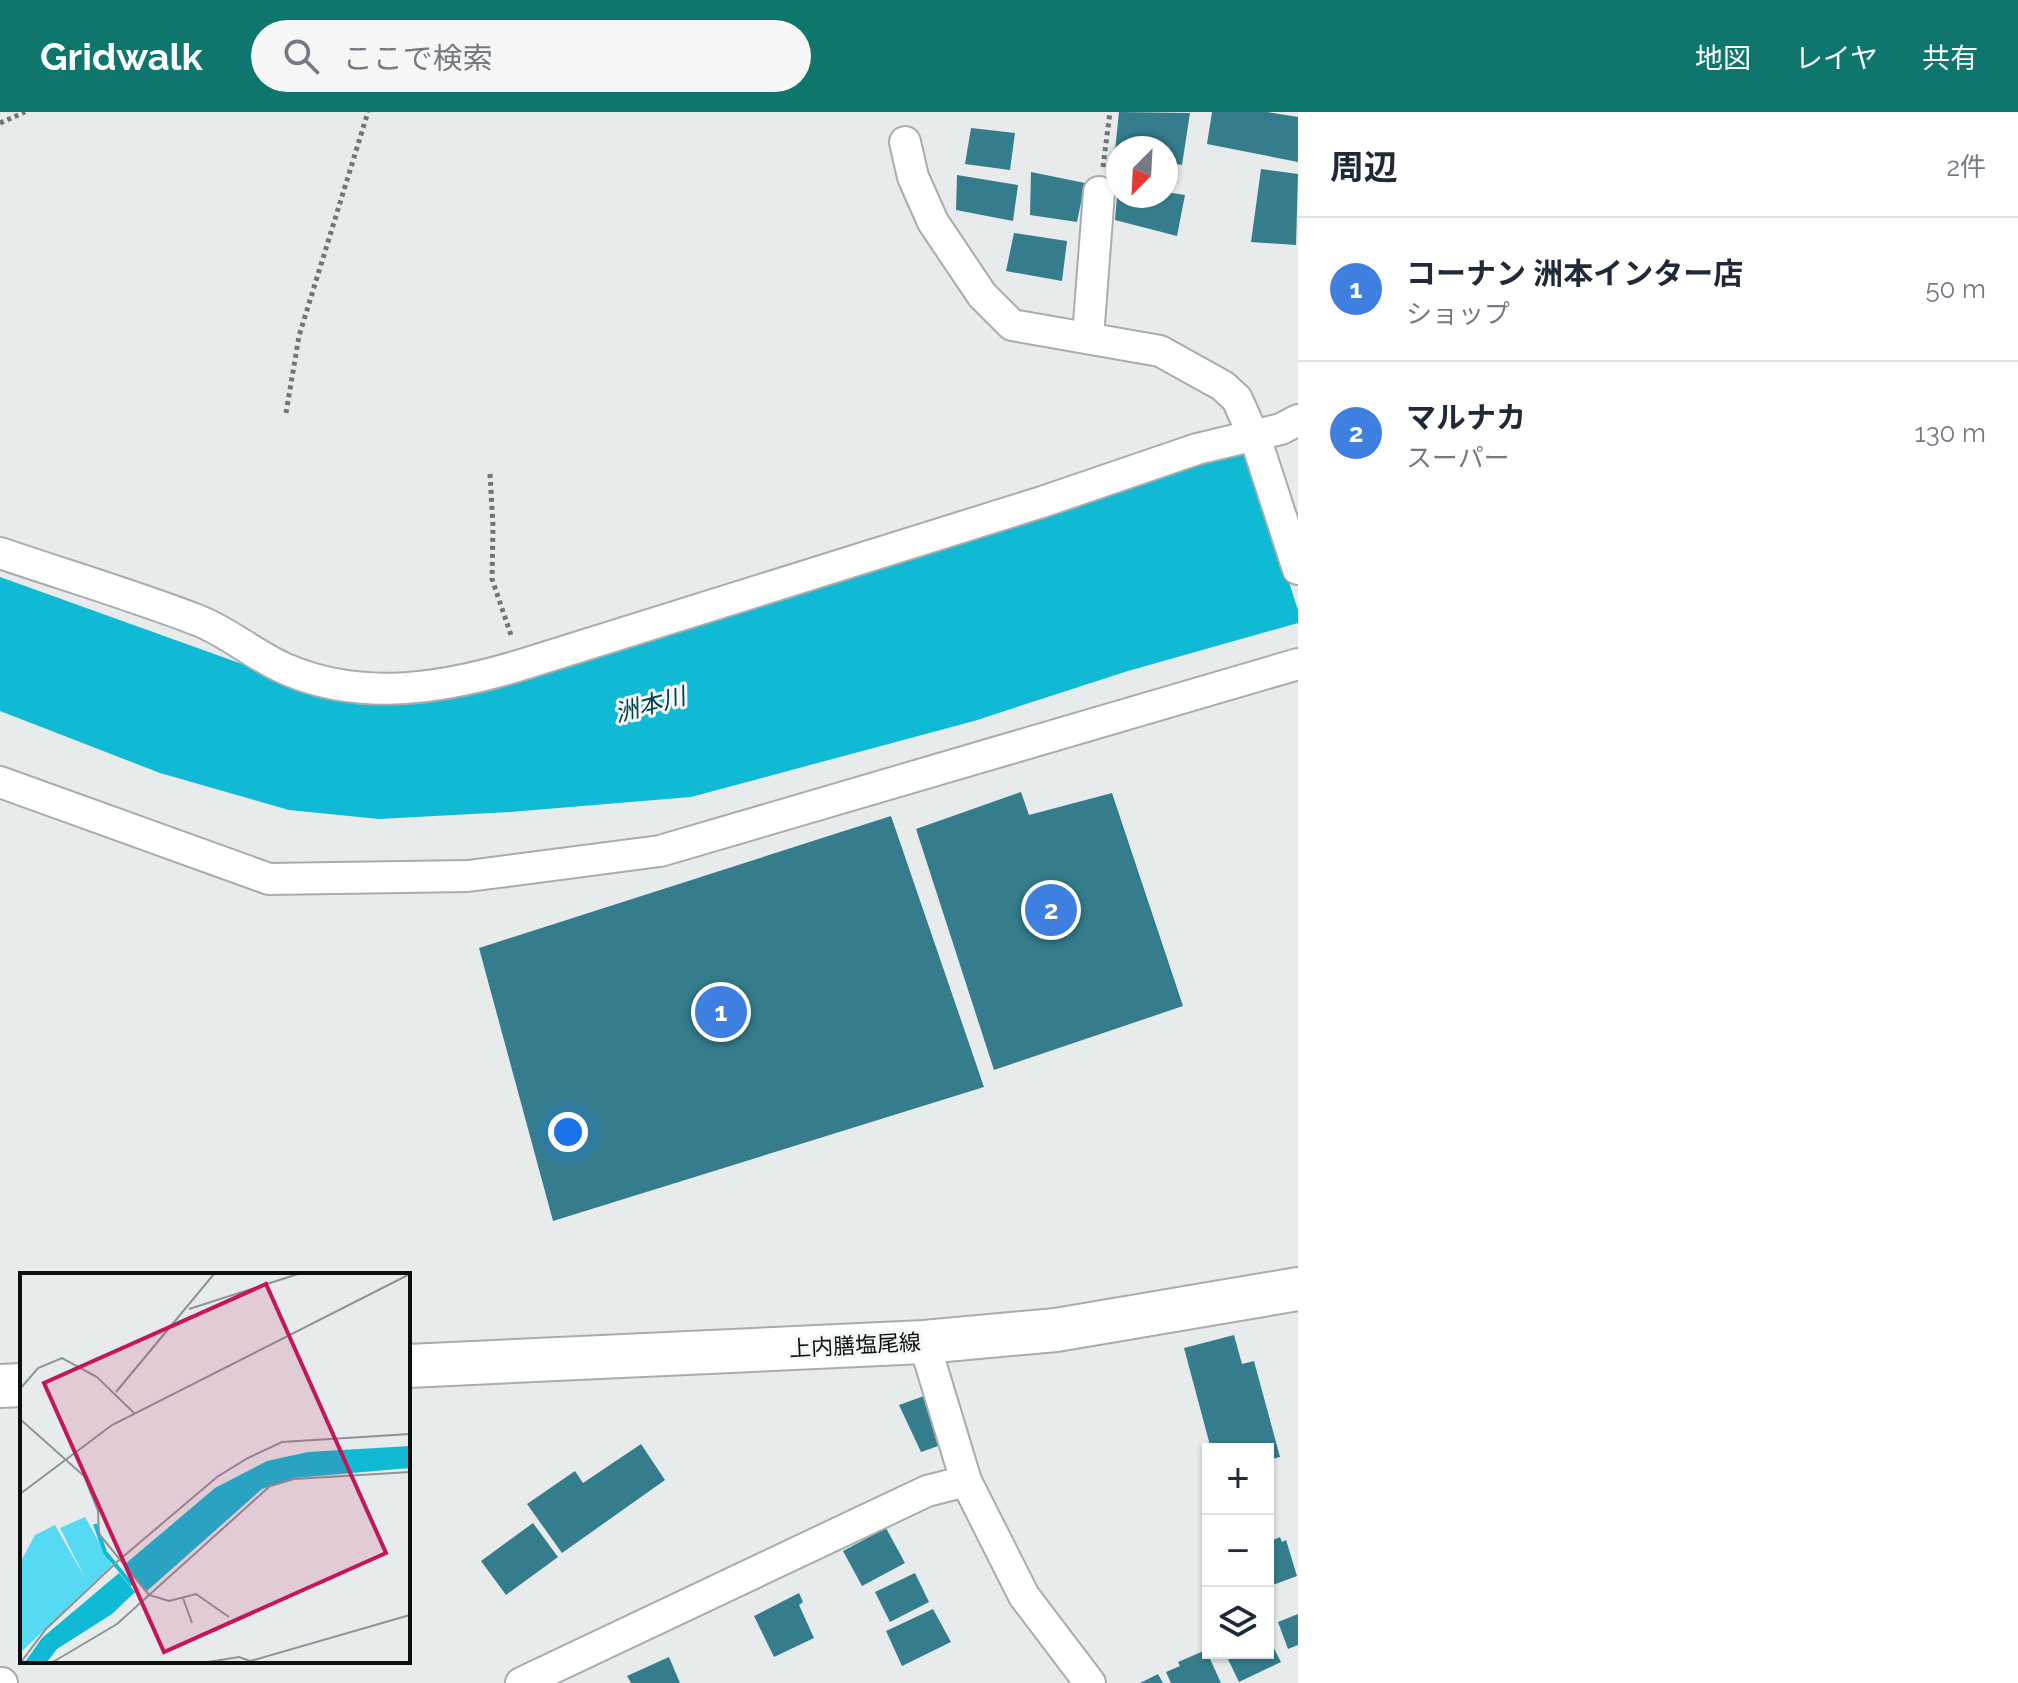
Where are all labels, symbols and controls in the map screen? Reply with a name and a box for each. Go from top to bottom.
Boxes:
search box [251,20,811,92]
text: Gridwalk [40,34,203,79]
icon: search [279,34,323,78]
text: ここで検索 [343,41,493,76]
text: 地図 [1695,42,1751,75]
text: レイヤ [1795,42,1878,75]
text: 共有 [1922,42,1978,75]
north arrow [1106,136,1178,208]
text: 周辺 [1330,147,1398,187]
text: 2件 [1946,152,1986,182]
text: コーナン 洲本インター店 [1406,256,1743,291]
text: 1 [1350,274,1362,304]
text: 50 m [1925,274,1986,304]
text: ショップ [1406,299,1510,329]
text: マルナカ [1406,400,1526,435]
text: 2 [1349,418,1363,448]
text: 130 m [1915,418,1986,448]
text: スーパー [1406,443,1510,473]
water label: 洲本川 [611,680,691,728]
pin: 2 [1025,880,1077,940]
pin: 1 [695,982,747,1042]
your location [548,1112,588,1152]
inset map [20,1273,410,1663]
street label: 上内膳塩尾線 [788,1329,922,1361]
map controls [1202,1443,1274,1659]
button: + [1202,1443,1274,1515]
button: − [1202,1515,1274,1587]
button: layers [1202,1587,1274,1659]

